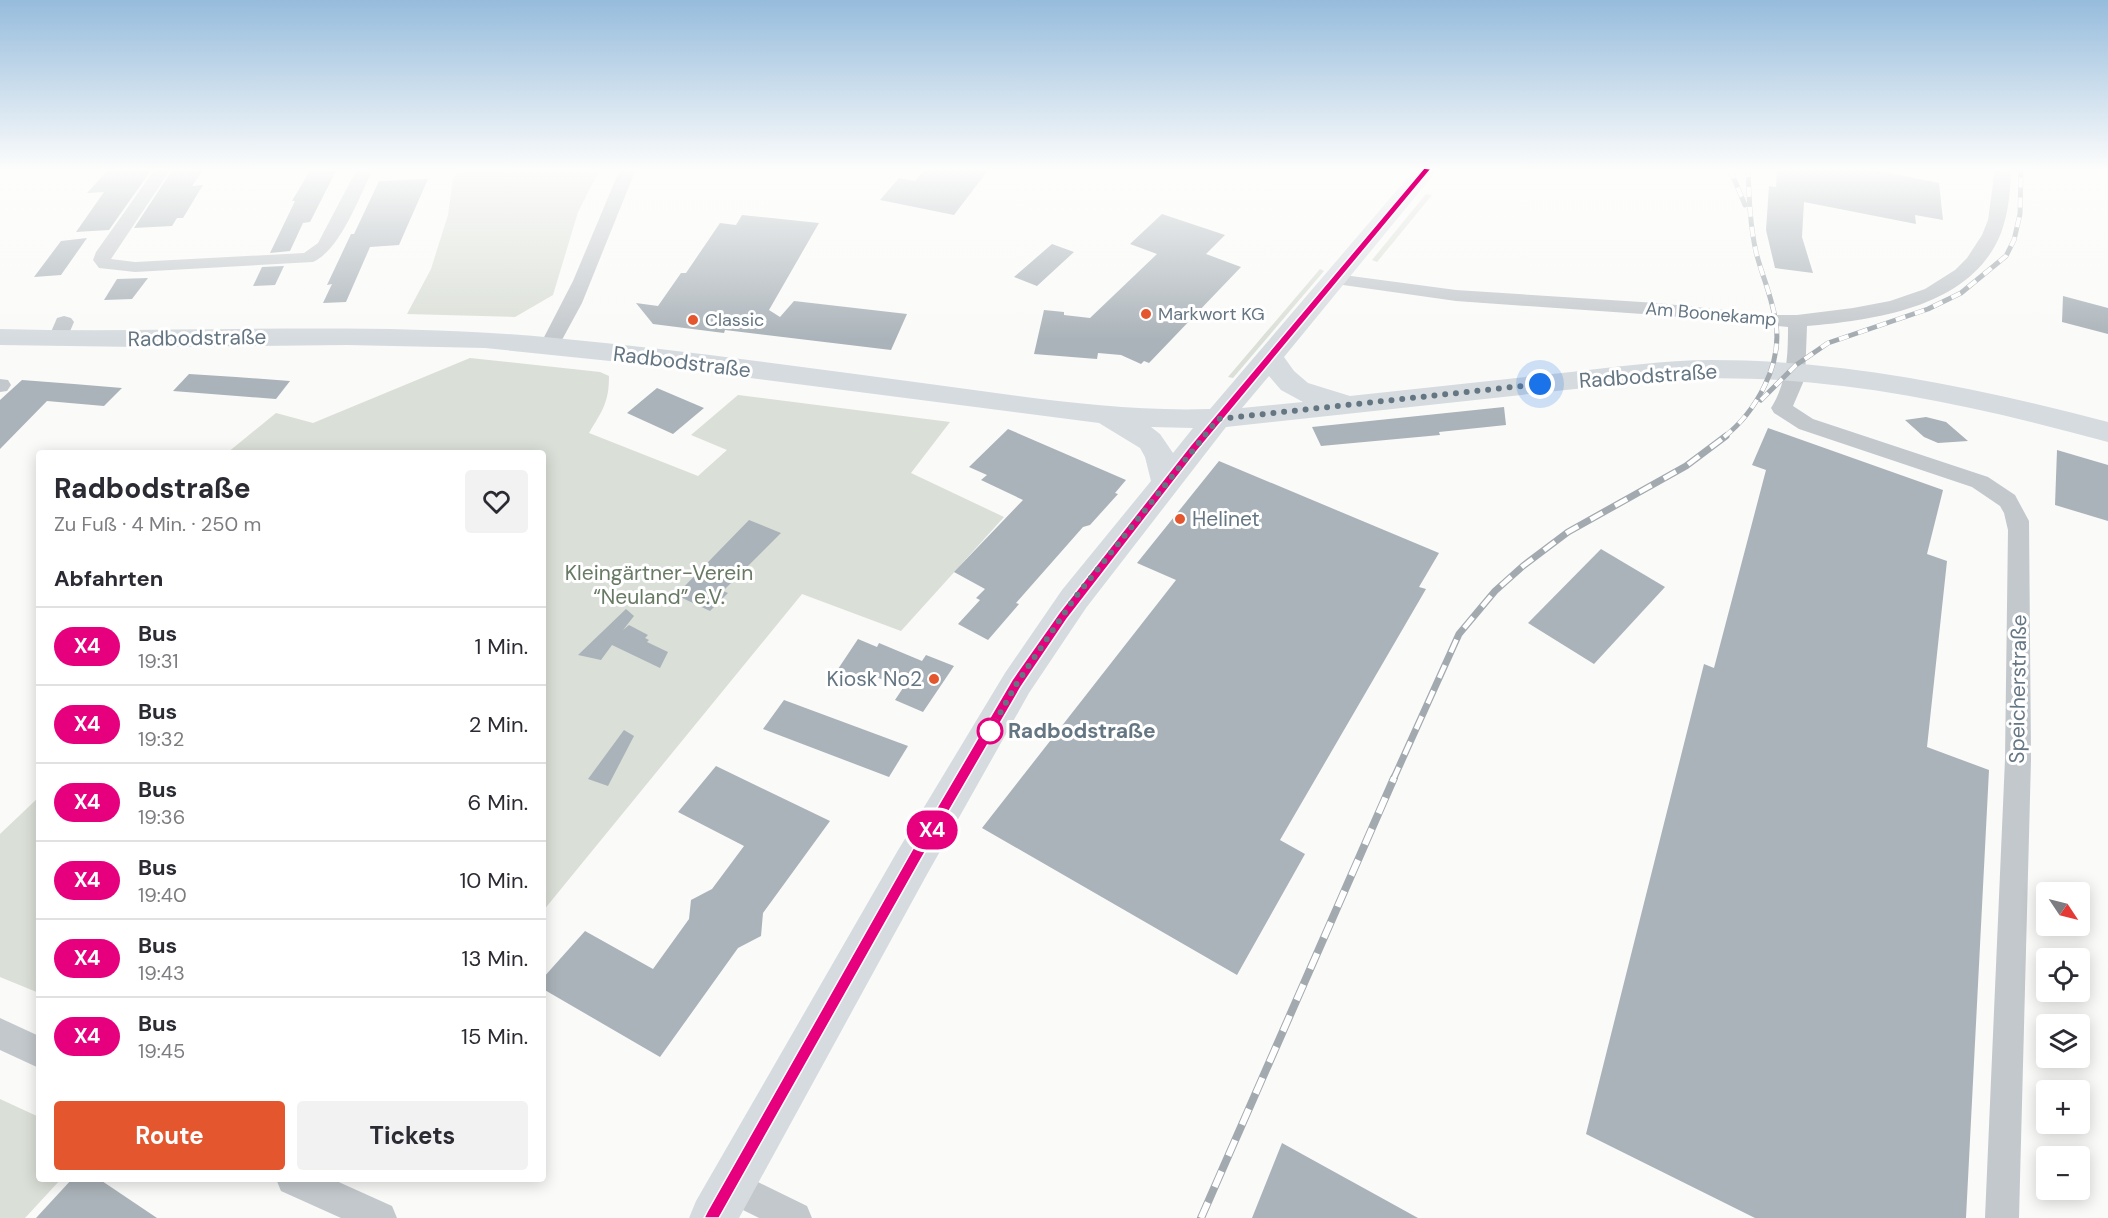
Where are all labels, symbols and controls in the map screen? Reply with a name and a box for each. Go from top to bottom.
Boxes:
street label: Am Boonekamp [1644,296,1778,332]
place label: Markwort KG [1158,302,1265,326]
marker: Markwort KG [1139,307,1153,321]
place label: Classic [705,308,764,332]
marker: Classic [686,313,700,327]
street label: Radbodstraße [127,323,267,353]
street label: Radbodstraße [612,340,753,384]
street label: Radbodstraße [1578,357,1718,395]
your location [1525,369,1555,399]
text: Radbodstraße [54,470,251,507]
button: heart [465,470,528,533]
place label: Helinet [1192,505,1260,533]
text: Zu Fuß · 4 Min. · 250 m [54,511,261,537]
marker: Helinet [1173,512,1187,526]
park label: Kleingärtner-Verein “Neuland” e.V. [565,559,753,611]
text: Abfahrten [54,564,163,593]
street label: Speicherstraße [2003,614,2033,764]
text: Bus [138,619,177,648]
text: X4 [74,632,100,660]
text: 1 Min. [475,632,528,661]
text: 19:31 [138,648,179,674]
place label: Kiosk No2 [826,665,922,693]
marker: Kiosk No2 [927,672,941,686]
text: Bus [138,697,177,726]
text: X4 [74,710,100,738]
text: 2 Min. [469,710,528,739]
place label: Radbodstraße [1008,717,1156,745]
marker: Radbodstraße [977,718,1003,744]
text: 19:32 [138,726,184,752]
text: Bus [138,775,177,804]
text: X4 [74,788,100,816]
text: 6 Min. [468,788,528,817]
text: 19:36 [138,804,185,830]
line badge: X4 [905,810,959,850]
text: X4 [919,816,945,844]
text: Bus [138,853,177,882]
text: X4 [74,866,100,894]
text: 10 Min. [459,866,528,895]
text: 19:40 [138,882,187,908]
north arrow [2036,882,2090,936]
map controls [2036,882,2090,1200]
text: Bus [138,931,177,960]
text: X4 [74,944,100,972]
text: 13 Min. [462,944,528,973]
button: locate [2036,948,2090,1002]
text: 19:43 [138,960,185,986]
text: Bus [138,1009,177,1038]
button: layers [2036,1014,2090,1068]
text: X4 [74,1022,100,1050]
text: 15 Min. [461,1022,528,1051]
text: 19:45 [138,1038,185,1064]
button: + [2036,1080,2090,1134]
button: Route [54,1101,285,1170]
button: Tickets [297,1101,528,1170]
button: − [2036,1146,2090,1200]

